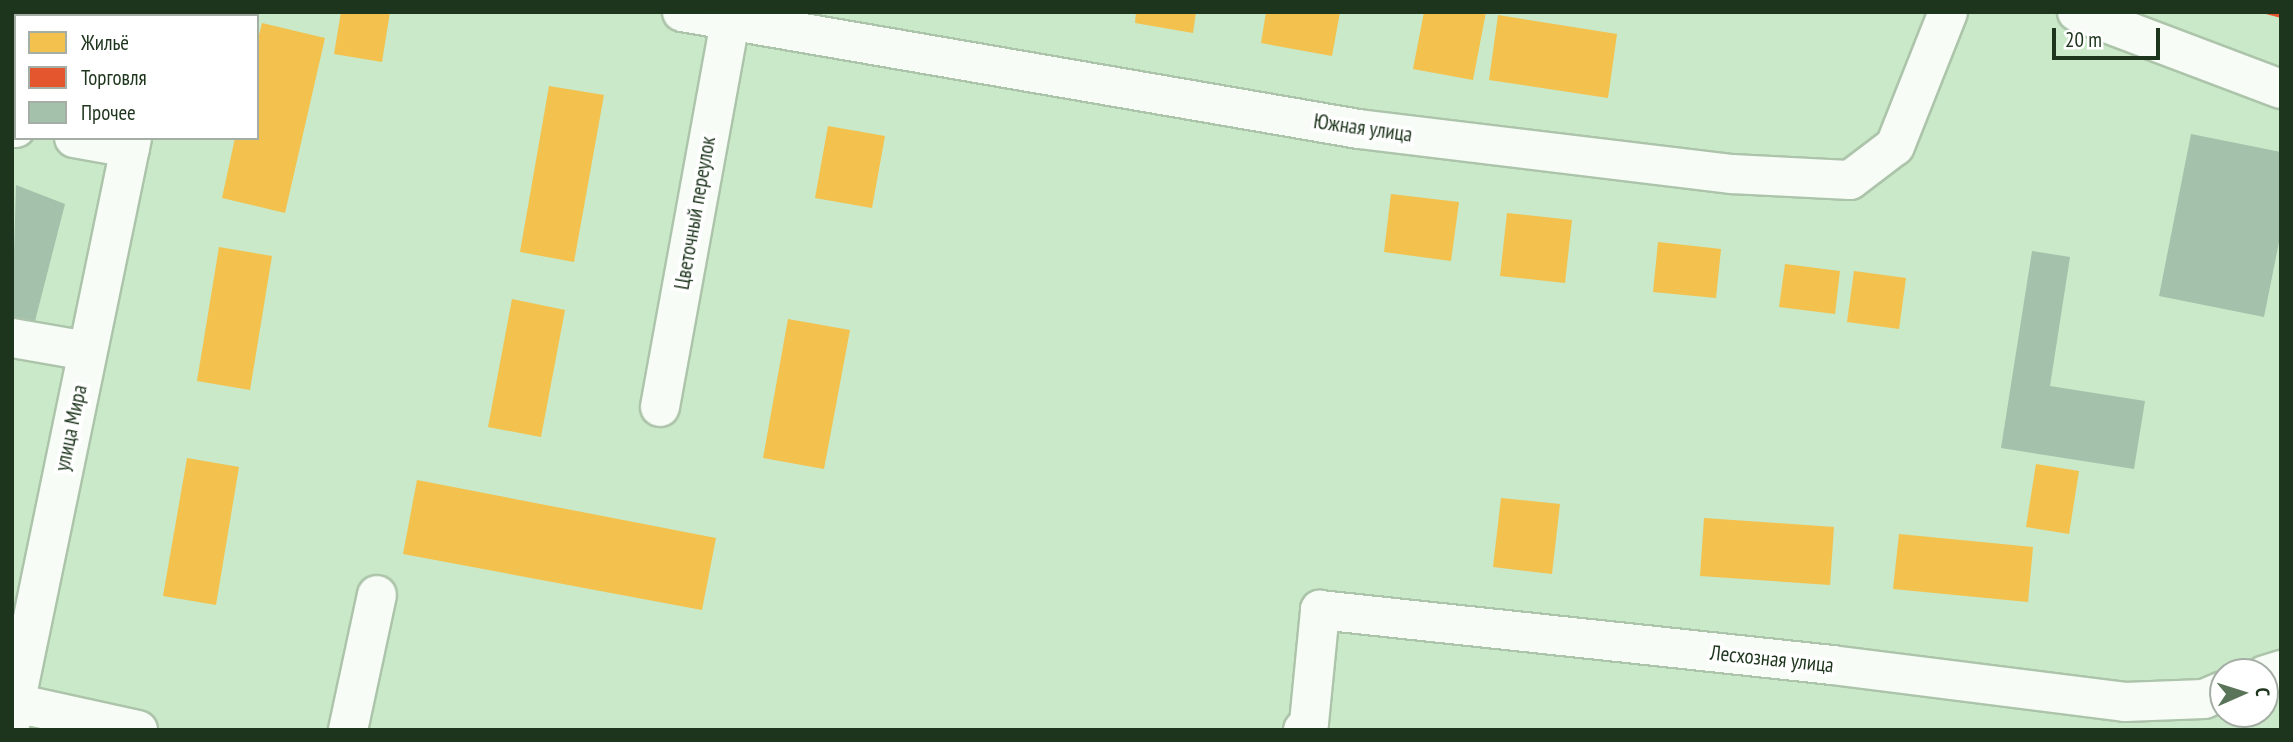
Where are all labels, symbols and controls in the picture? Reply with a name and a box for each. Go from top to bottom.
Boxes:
legend [14,14,259,140]
scale bar [2055,14,2164,58]
text: 20 m [2065,26,2102,53]
text: Жильё [81,29,129,56]
text: Торговля [81,64,147,91]
text: Прочее [81,99,136,126]
street label: Южная улица [1312,109,1414,147]
street label: Цветочный переулок [669,134,721,292]
street label: улица Мира [50,383,92,473]
street label: Лесхозная улица [1709,640,1835,678]
north arrow [2209,658,2279,728]
text: С [2251,687,2275,697]

